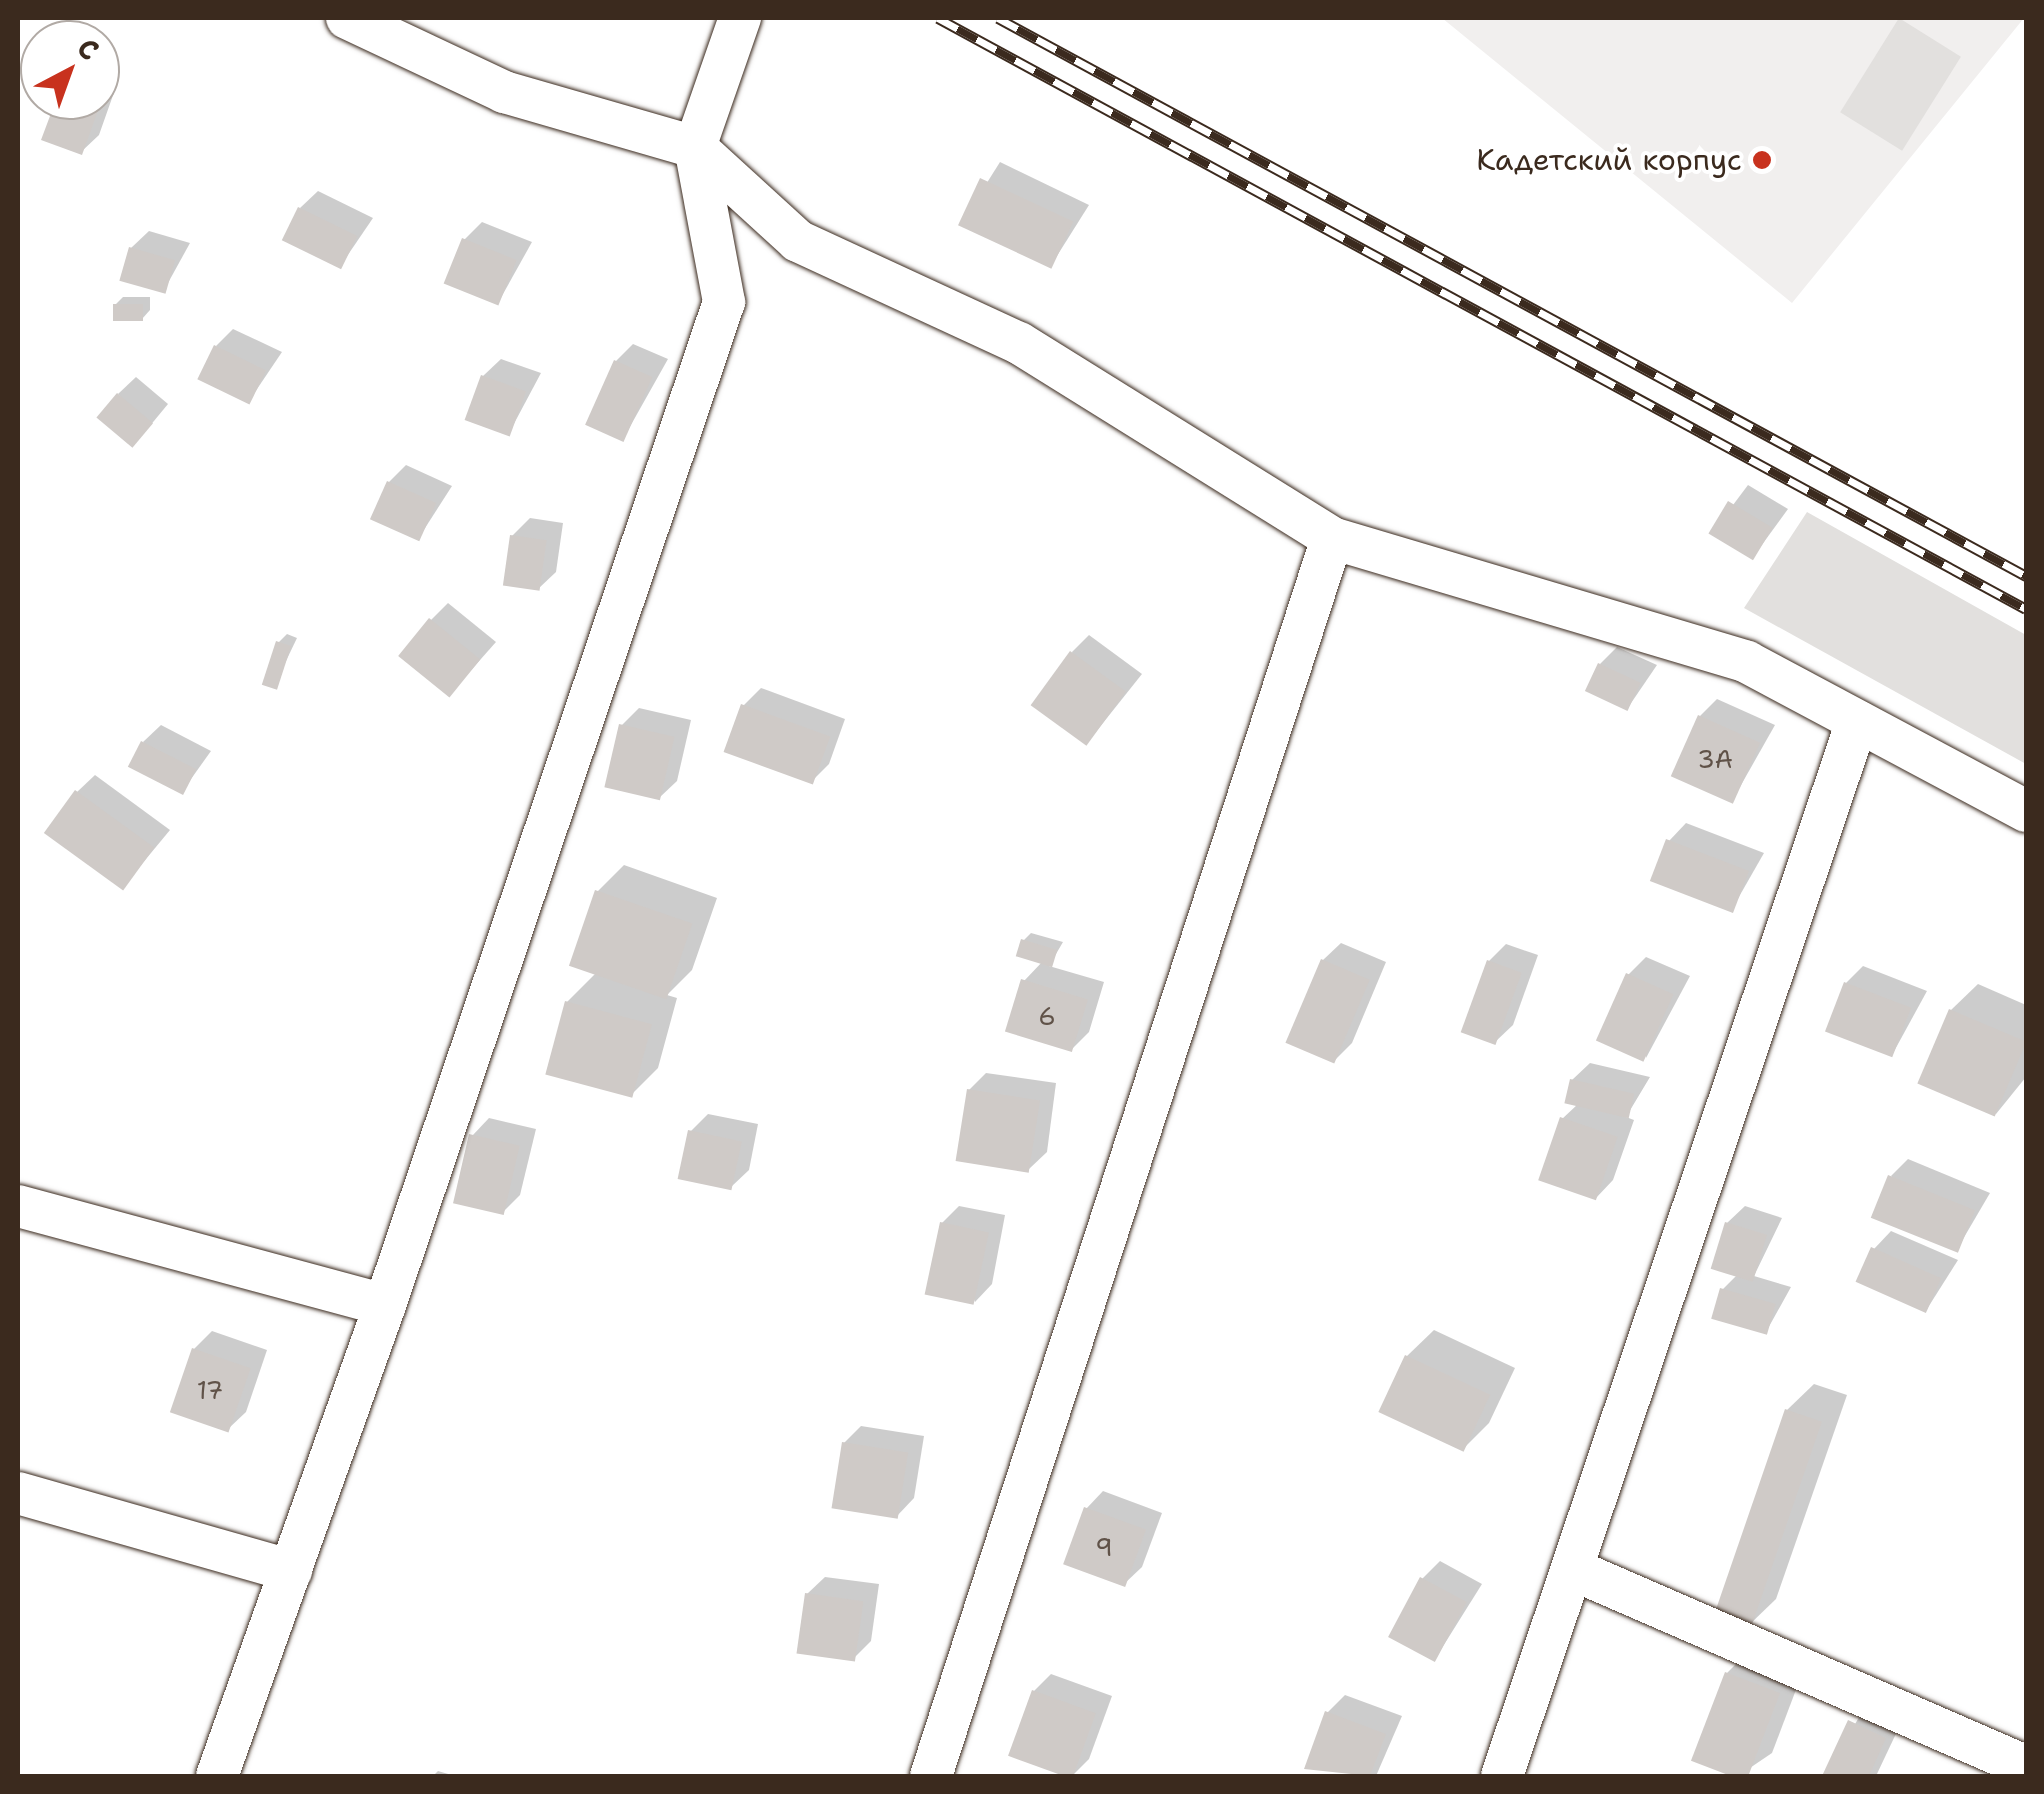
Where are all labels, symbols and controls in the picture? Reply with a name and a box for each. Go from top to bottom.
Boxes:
north arrow [20,20,120,120]
text: С [69,29,107,69]
place label: Кадетский корпус [1476,142,1742,178]
marker: Кадетский корпус [1751,149,1773,171]
house number: 3А [1697,744,1733,774]
house number: 6 [1038,1001,1056,1031]
house number: 17 [197,1375,223,1405]
house number: 9 [1095,1532,1113,1562]

